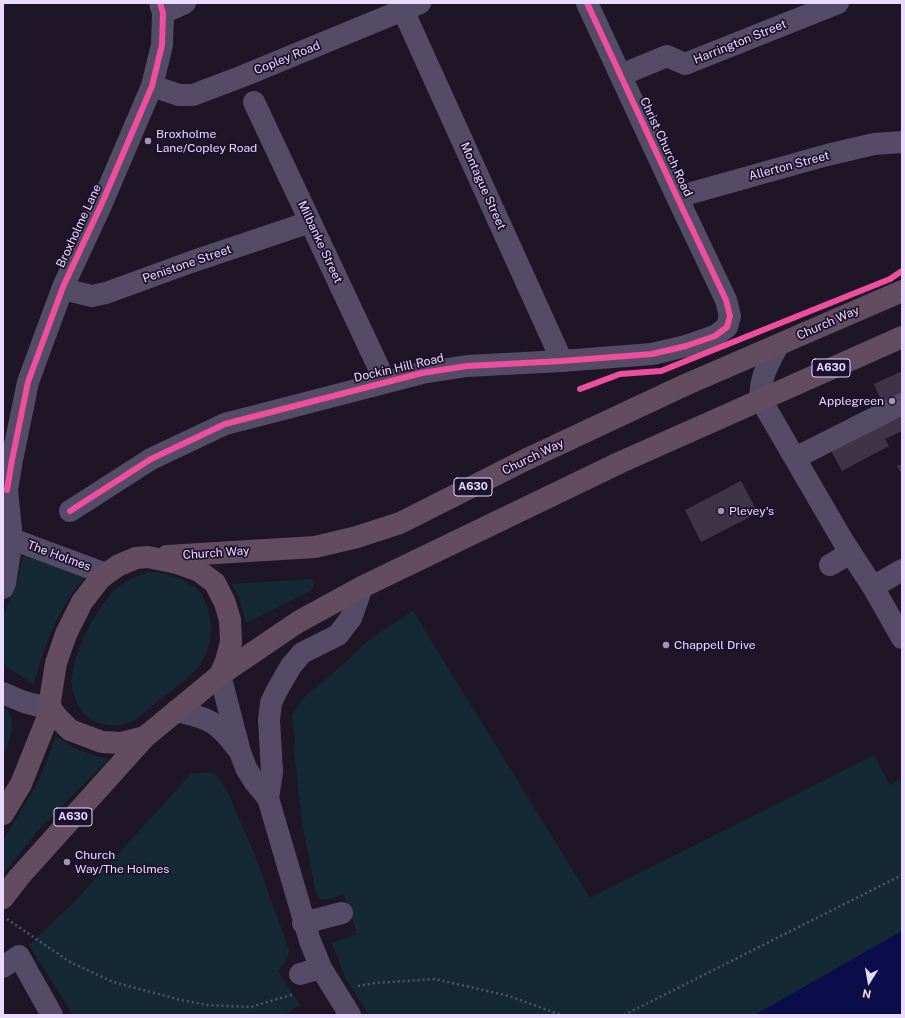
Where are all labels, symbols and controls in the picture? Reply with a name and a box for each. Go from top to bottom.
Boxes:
street label: Harrington Street [691,17,789,67]
street label: Copley Road [252,38,322,78]
street label: Christ Church Road [637,95,695,199]
place label: Broxholme Lane/Copley Road [156,127,257,155]
marker: Broxholme Lane/Copley Road [143,136,153,146]
street label: Montague Street [457,140,509,232]
street label: Allerton Street [747,148,831,184]
street label: Broxholme Lane [53,182,105,270]
street label: Milbanke Street [295,199,345,285]
street label: Penistone Street [141,242,233,286]
street label: Church Way [795,303,861,343]
street label: Dockin Hill Road [353,351,445,385]
road number: A630 [812,359,850,377]
place label: Applegreen [819,394,884,408]
marker: Applegreen [887,396,897,406]
street label: Church Way [500,436,566,478]
road number: A630 [454,478,492,496]
place label: Plevey's [729,504,774,518]
marker: Plevey's [716,506,726,516]
street label: The Holmes [25,538,93,574]
street label: Church Way [182,543,250,563]
place label: Chappell Drive [674,638,756,652]
marker: Chappell Drive [661,640,671,650]
road number: A630 [54,808,92,826]
place label: Church Way/The Holmes [75,848,169,876]
marker: Church Way/The Holmes [62,857,72,867]
north arrow [849,962,889,1002]
text: N [861,987,872,1000]

